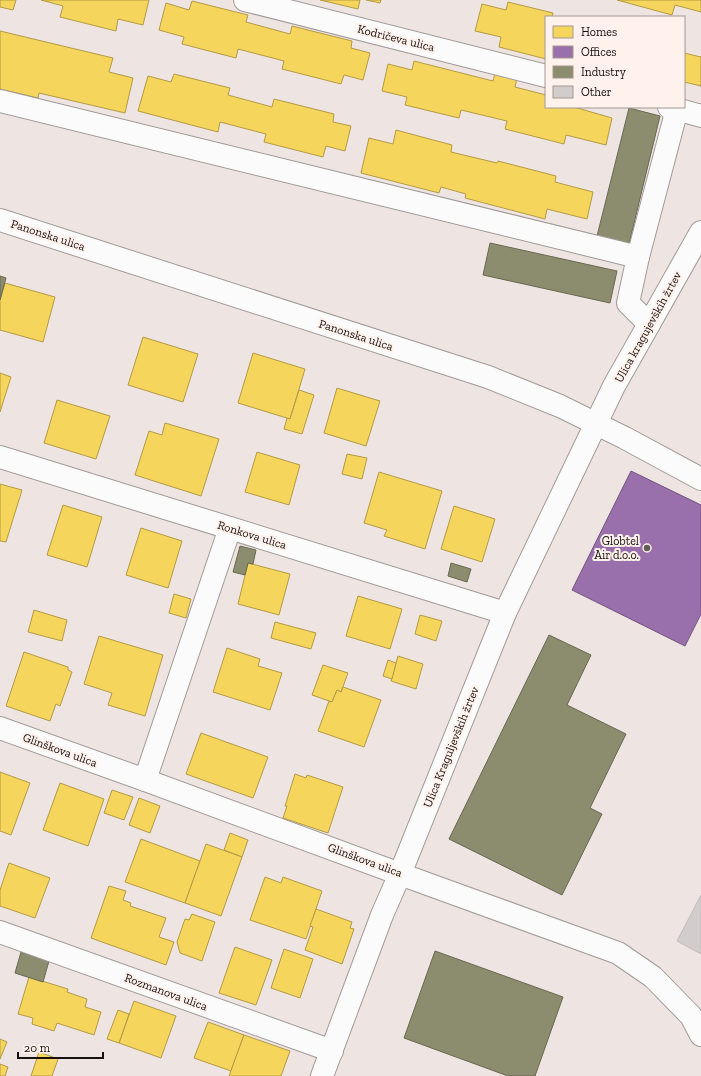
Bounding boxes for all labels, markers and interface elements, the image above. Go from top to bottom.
legend [545,16,685,108]
street label: Kodričeva ulica [356,22,436,54]
text: Homes [581,25,617,39]
text: Offices [581,45,617,59]
text: Industry [581,65,627,79]
text: Other [581,85,612,99]
street label: Panonska ulica [9,216,87,254]
street label: Ulica kragujevških žrtev [612,269,685,385]
street label: Panonska ulica [317,316,395,354]
street label: Ronkova ulica [216,518,288,552]
place label: Globtel Air d.o.o. [594,534,639,562]
marker: Globtel Air d.o.o. [642,543,652,553]
street label: Ulica Kraguljevških žrtev [420,684,483,810]
street label: Glinškova ulica [21,730,99,770]
street label: Glinškova ulica [326,840,404,880]
street label: Rozmanova ulica [123,971,210,1014]
scale bar [18,1034,103,1060]
text: 20 m [24,1041,51,1055]

